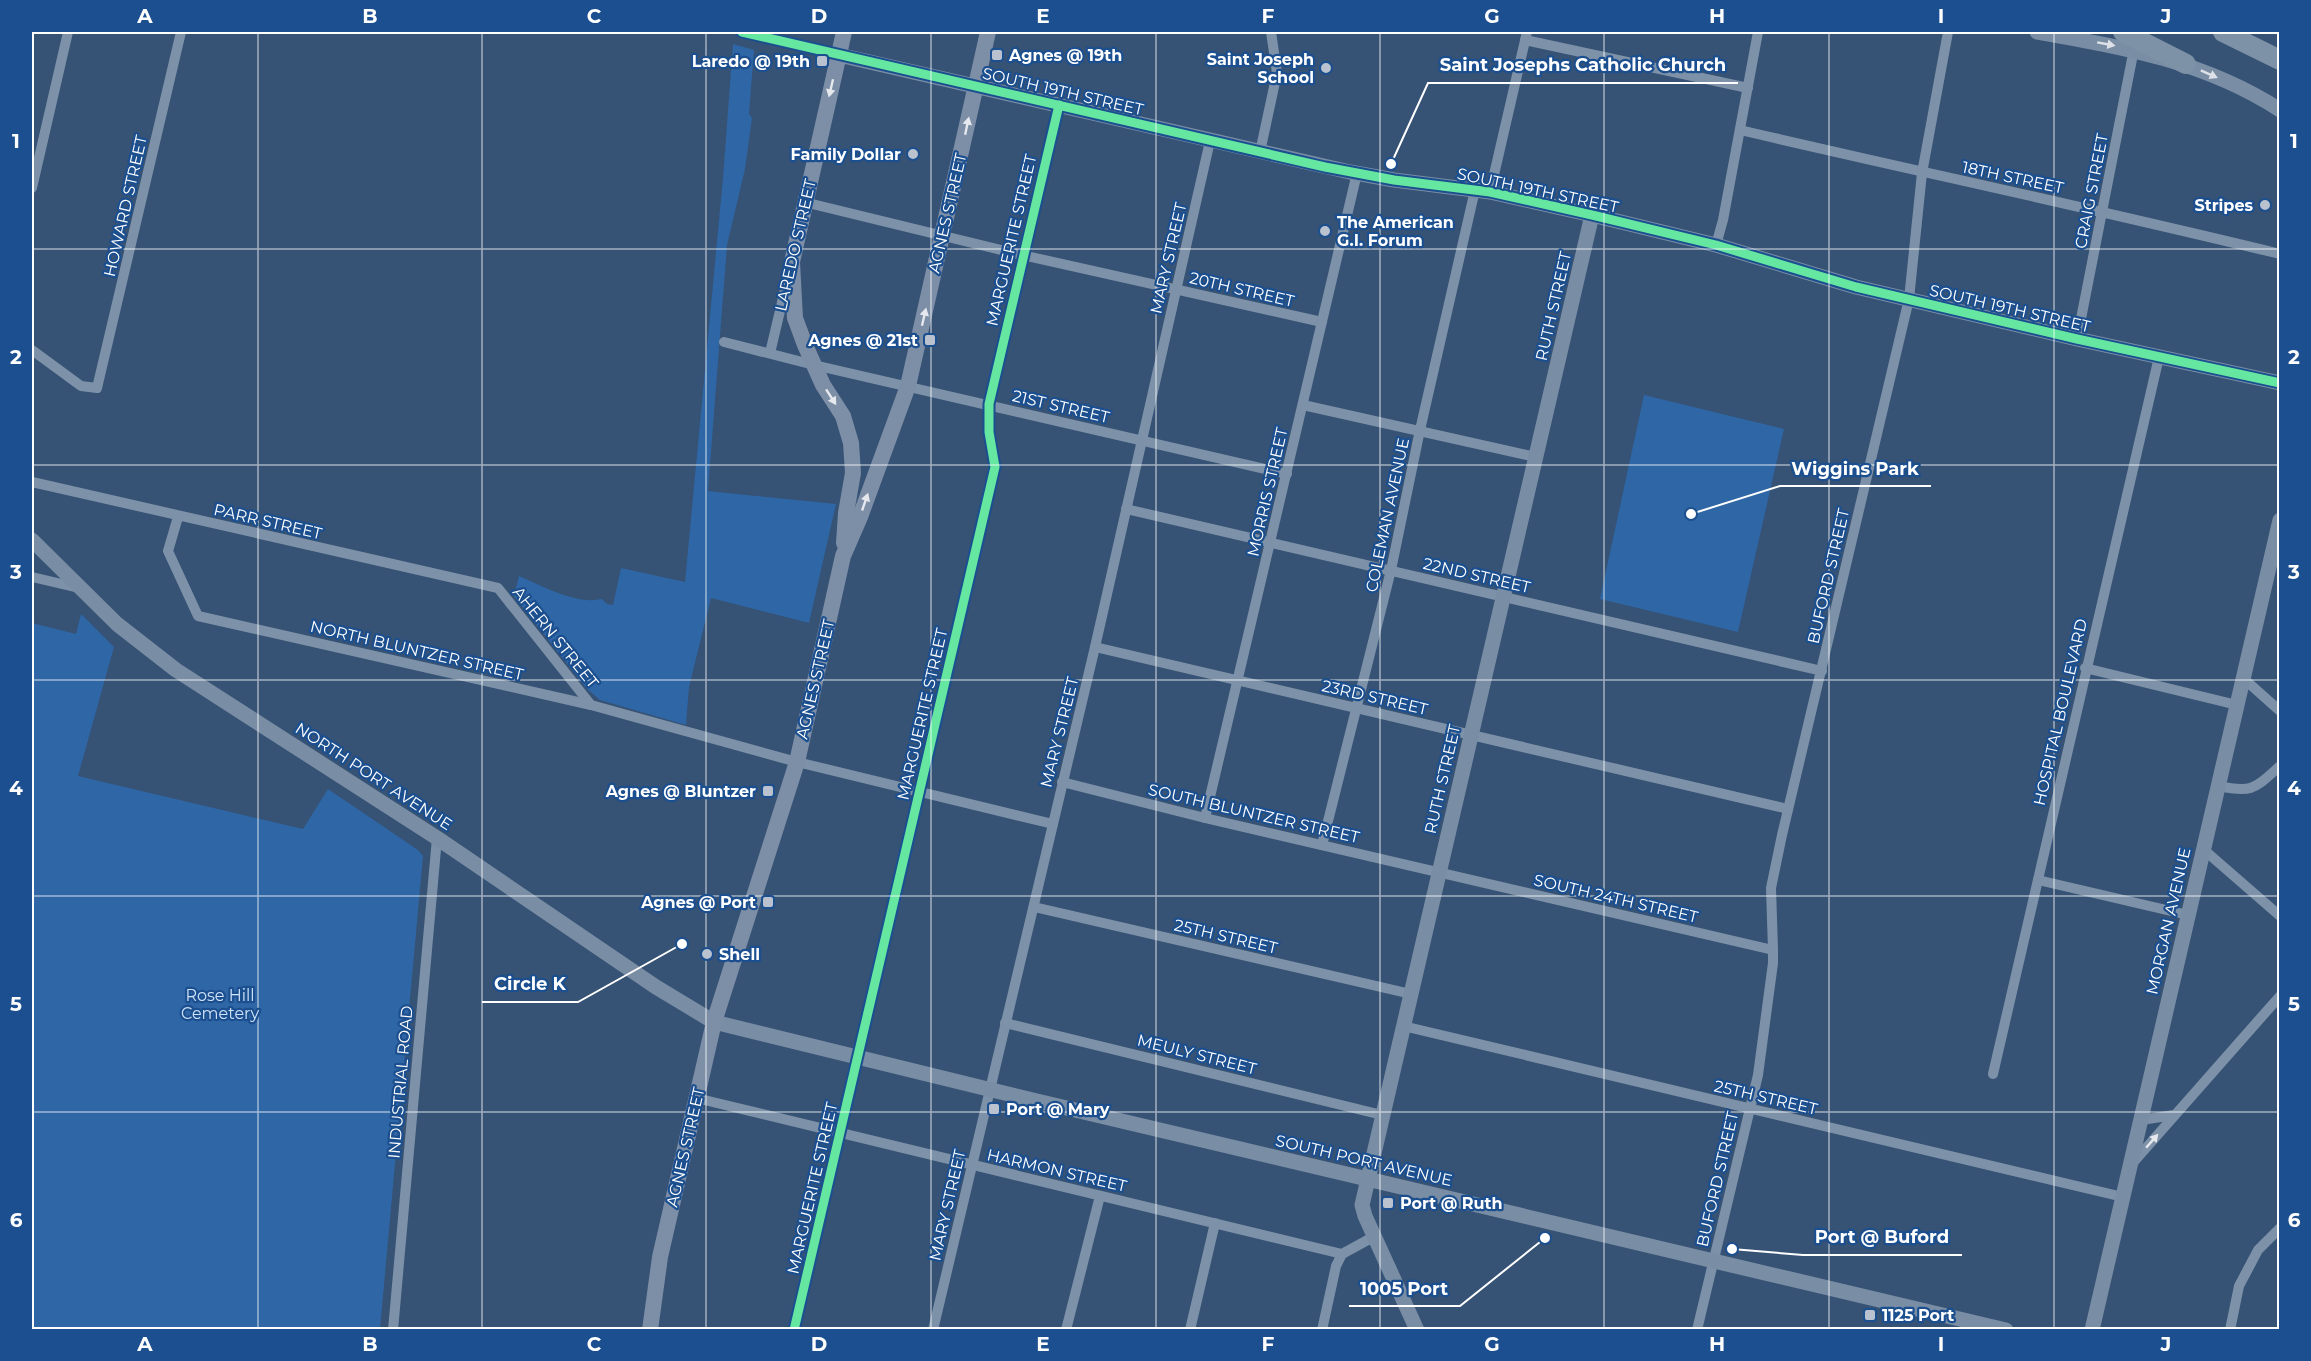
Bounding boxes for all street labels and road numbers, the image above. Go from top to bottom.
street label: SOUTH 19TH STREET [981,64,1146,119]
street label: CRAIG STREET [2071,131,2112,250]
street label: HOWARD STREET [100,133,151,279]
street label: AGNES STREET [924,151,971,275]
street label: MARGUERITE STREET [982,152,1041,328]
street label: 18TH STREET [1960,157,2066,198]
street label: SOUTH 19TH STREET [1455,164,1621,217]
street label: LAREDO STREET [771,176,820,313]
street label: MARY STREET [1146,200,1191,316]
street label: RUTH STREET [1532,249,1575,363]
street label: 20TH STREET [1188,268,1297,311]
street label: SOUTH 19TH STREET [1928,281,2093,336]
street label: 21ST STREET [1011,386,1112,427]
street label: MORRIS STREET [1243,425,1292,558]
street label: COLEMAN AVENUE [1362,436,1413,594]
street label: PARR STREET [212,500,325,543]
street label: BUFORD STREET [1804,506,1853,646]
street label: 22ND STREET [1421,554,1533,597]
street label: AHERN STREET [509,583,603,692]
street label: NORTH BLUNTZER STREET [308,617,526,684]
street label: AGNES STREET [792,617,839,741]
street label: HOSPITAL BOULEVARD [2030,617,2091,807]
street label: MARGUERITE STREET [893,626,952,802]
street label: MARY STREET [1037,674,1083,790]
street label: 23RD STREET [1320,676,1430,719]
street label: NORTH PORT AVENUE [292,719,456,834]
street label: RUTH STREET [1421,722,1464,836]
street label: SOUTH BLUNTZER STREET [1146,780,1362,847]
street label: MORGAN AVENUE [2142,846,2195,996]
street label: SOUTH 24TH STREET [1532,870,1701,927]
street label: 25TH STREET [1172,915,1280,958]
street label: INDUSTRIAL ROAD [384,1005,417,1159]
street label: MEULY STREET [1135,1030,1259,1079]
street label: 25TH STREET [1712,1076,1820,1119]
street label: AGNES STREET [662,1085,709,1209]
street label: MARGUERITE STREET [783,1100,842,1276]
street label: BUFORD STREET [1693,1109,1742,1249]
street label: SOUTH PORT AVENUE [1274,1131,1454,1190]
street label: HARMON STREET [985,1145,1129,1196]
street label: MARY STREET [925,1147,970,1263]

